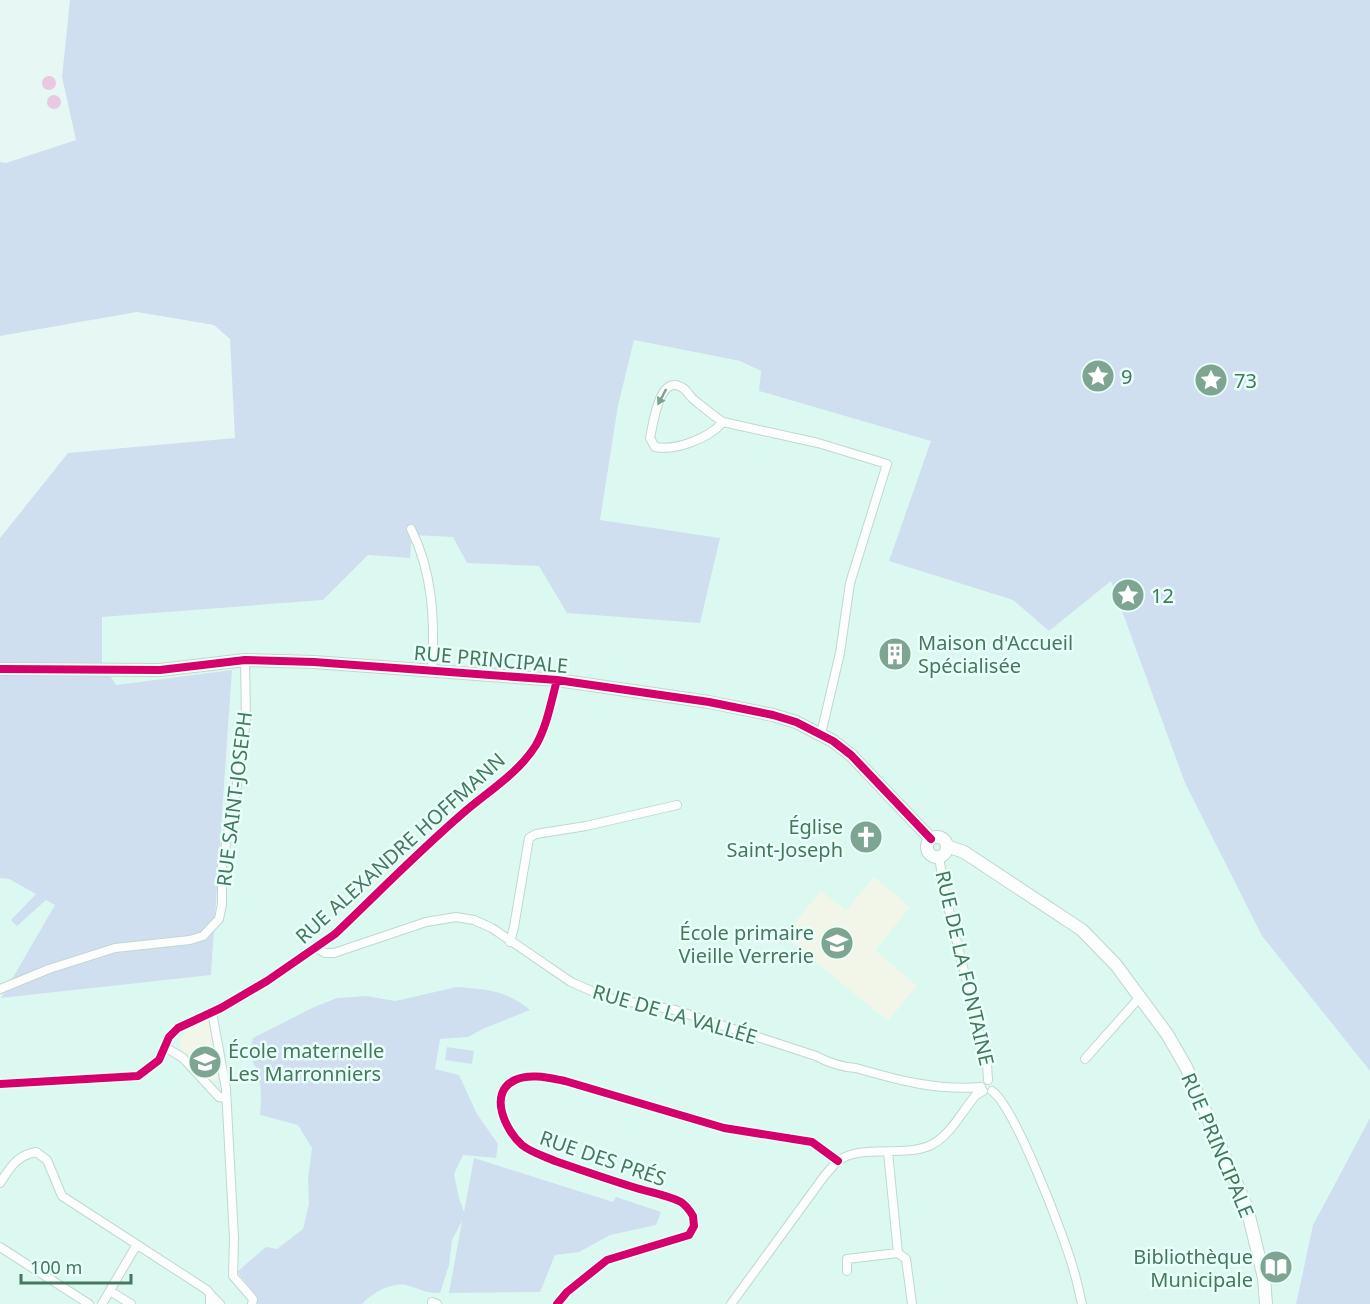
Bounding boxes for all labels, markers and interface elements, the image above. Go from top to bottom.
place icon: 9 [1080,358,1116,394]
place icon: 73 [1193,362,1229,398]
place label: 9 [1121,363,1132,390]
place label: 73 [1234,367,1257,394]
one-way arrow [658,388,668,406]
place icon: 12 [1110,577,1146,613]
place label: 12 [1151,582,1174,609]
place label: Maison d'Accueil Spécialisée [918,629,1073,679]
building icon: Maison d'Accueil Spécialisée [877,636,913,672]
street label: RUE PRINCIPALE [413,639,569,679]
street label: RUE SAINT-JOSEPH [210,710,258,888]
street label: RUE ALEXANDRE HOFFMANN [289,747,511,949]
place label: Église Saint-Joseph [727,813,843,863]
church icon: Église Saint-Joseph [848,819,884,855]
street label: RUE DE LA FONTAINE [929,868,1001,1068]
place label: École primaire Vieille Verrerie [679,919,814,969]
school or university icon: École primaire Vieille Verrerie [819,925,855,961]
street label: RUE DE LA VALLÉE [590,978,760,1050]
place label: École maternelle Les Marronniers [228,1037,384,1087]
school or university icon: École maternelle Les Marronniers [187,1044,223,1080]
street label: RUE PRINCIPALE [1175,1068,1261,1222]
street label: RUE DES PRÉS [536,1124,670,1192]
place label: Bibliothèque Municipale [1133,1243,1253,1293]
scale bar [21,1247,130,1285]
library icon: Bibliothèque Municipale [1258,1249,1294,1285]
text: 100 m [30,1255,82,1279]

